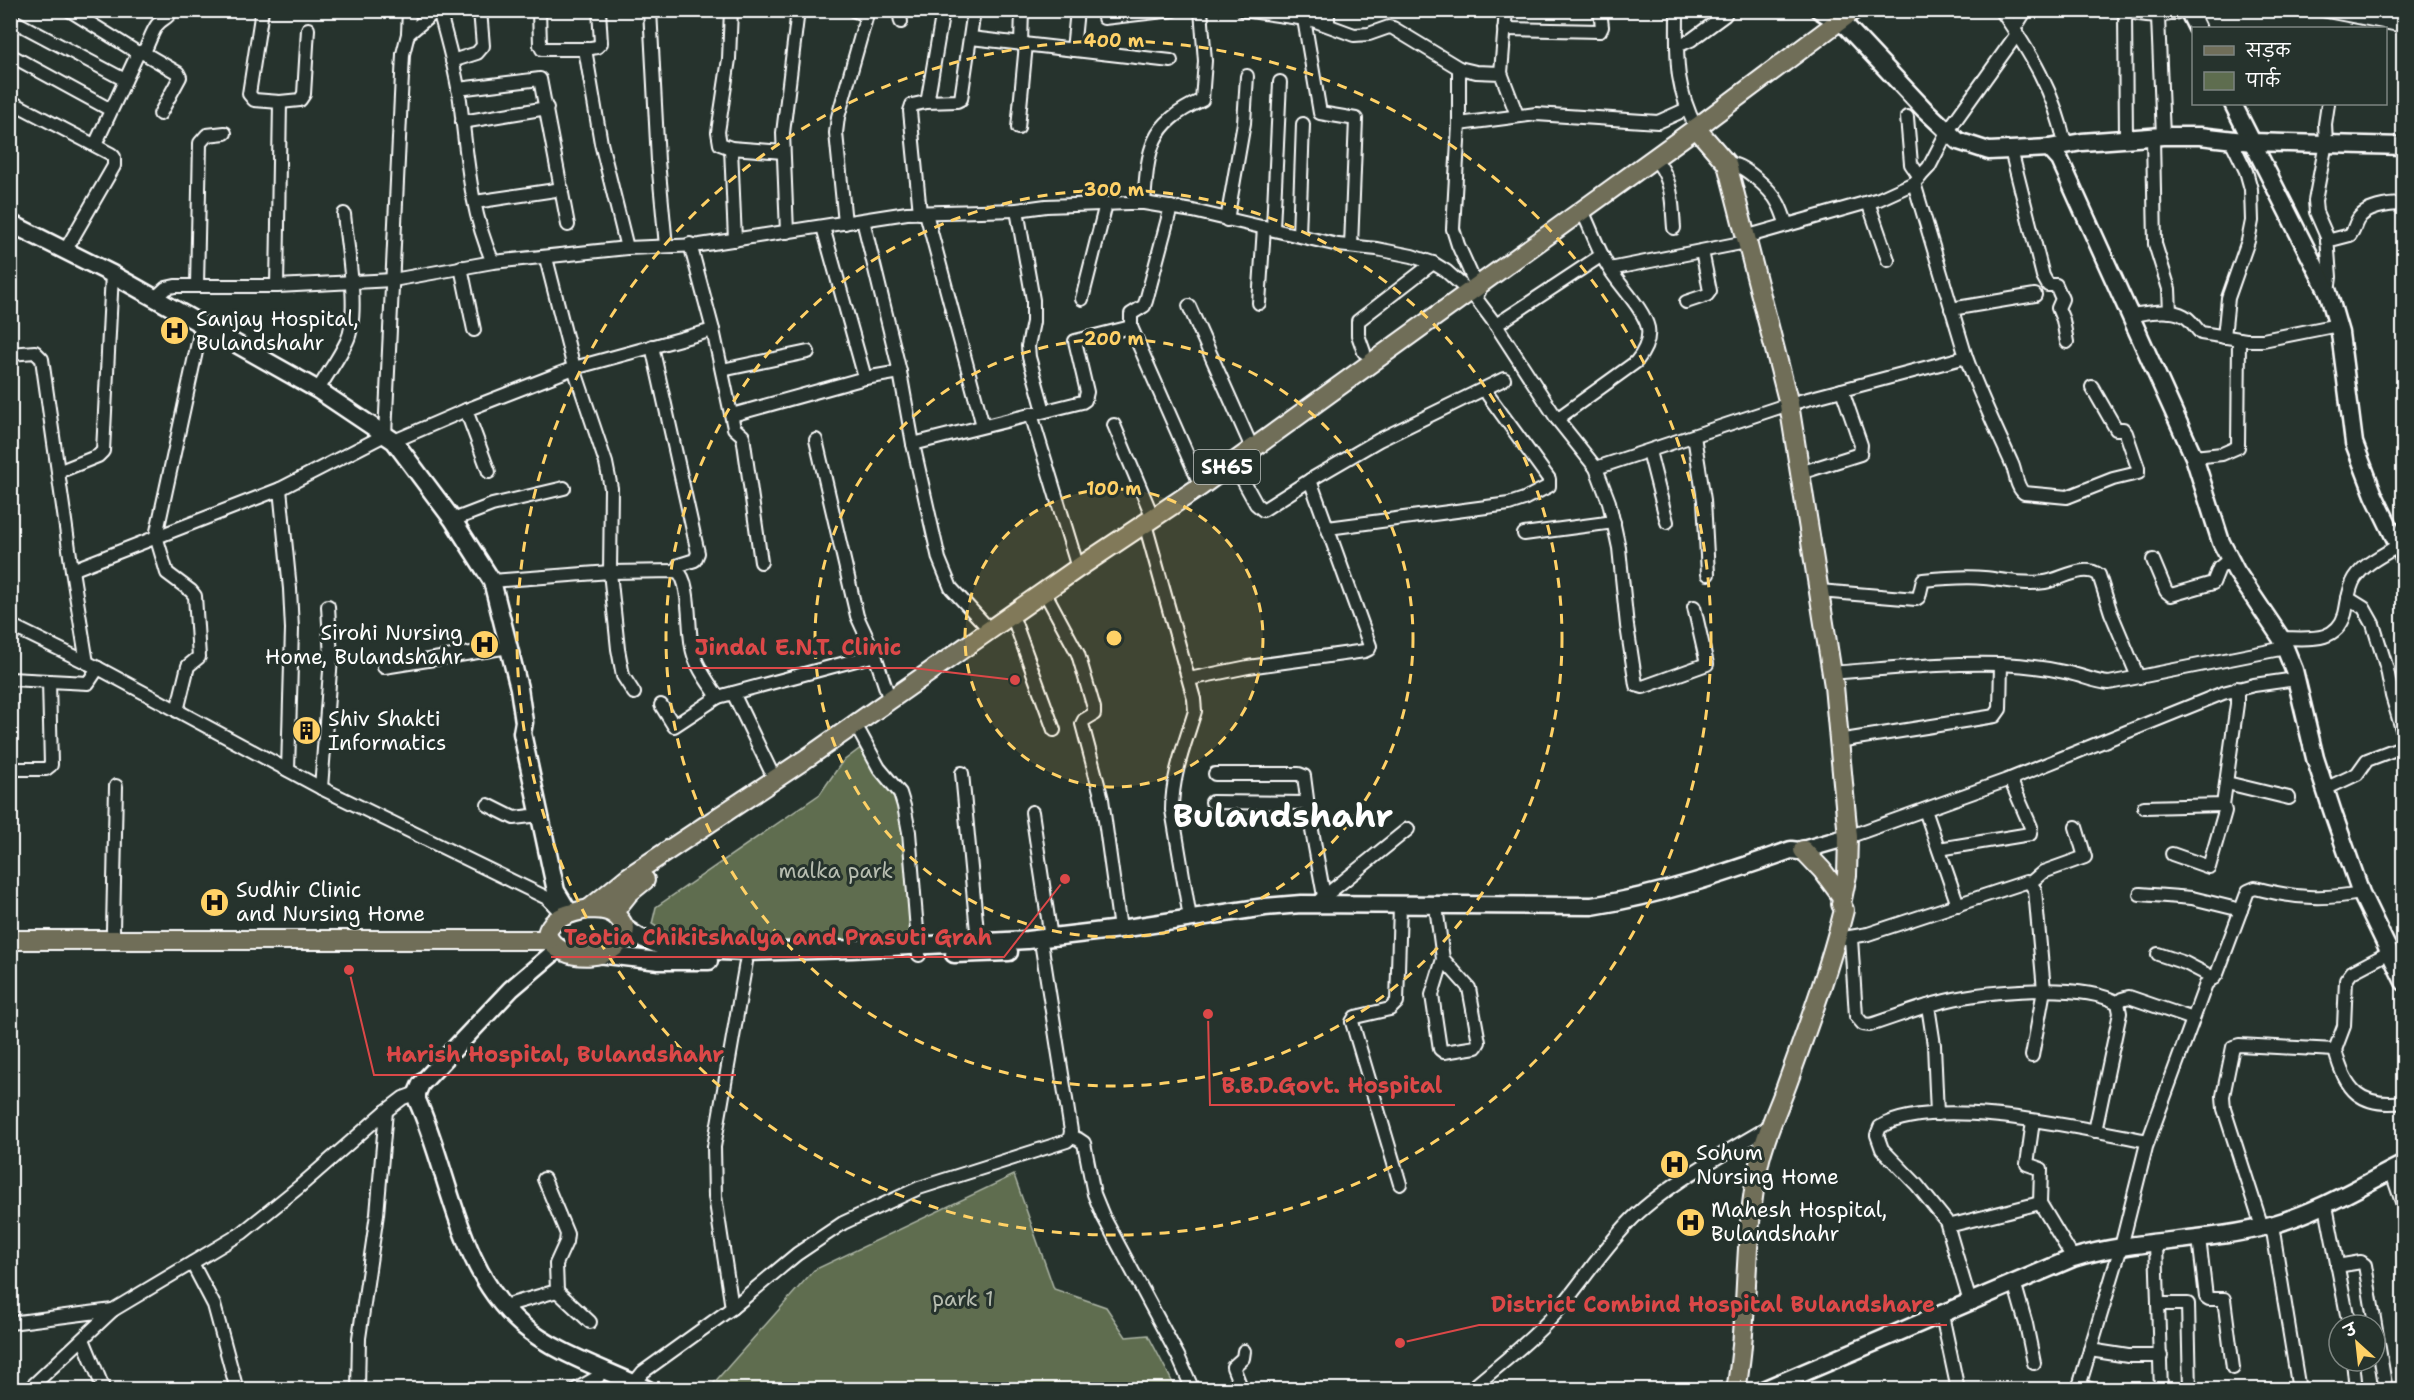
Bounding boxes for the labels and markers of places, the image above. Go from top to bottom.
place label: Sanjay Hospital, Bulandshahr [196,305,359,357]
hospital icon: Sanjay Hospital, Bulandshahr [159,315,191,347]
place label: Sirohi Nursing Home, Bulandshahr [265,619,463,671]
callout: Jindal E.N.T. Clinic [682,628,913,668]
centre of rings [1104,628,1124,648]
hospital icon: Sirohi Nursing Home, Bulandshahr [468,629,500,661]
place label: Shiv Shakti Informatics [328,705,446,757]
building icon: Shiv Shakti Informatics [291,715,323,747]
place label: Sudhir Clinic and Nursing Home [236,876,425,928]
hospital icon: Sudhir Clinic and Nursing Home [199,886,231,918]
callout: Teotia Chikitshalya and Prasuti Grah [551,917,1004,957]
callout: Harish Hospital, Bulandshahr [374,1035,736,1075]
callout: B.B.D.Govt. Hospital [1210,1065,1455,1105]
place label: Sohum Nursing Home [1696,1139,1839,1191]
hospital icon: Sohum Nursing Home [1659,1149,1691,1181]
place label: Mahesh Hospital, Bulandshahr [1711,1196,1887,1248]
hospital icon: Mahesh Hospital, Bulandshahr [1674,1206,1706,1238]
callout: District Combind Hospital Bulandshare [1479,1285,1947,1325]

